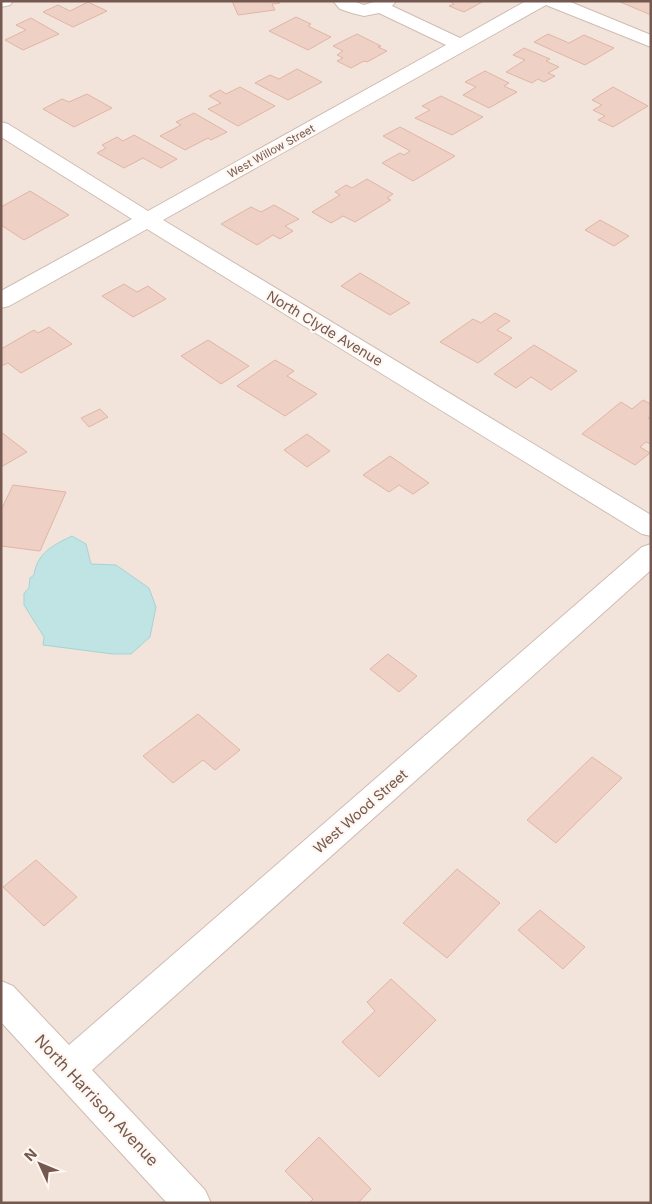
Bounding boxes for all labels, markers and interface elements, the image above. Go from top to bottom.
street label: West Willow Street [225,121,317,181]
street label: North Clyde Avenue [264,287,386,369]
street label: West Wood Street [310,765,411,856]
street label: North Harrison Avenue [31,1030,163,1170]
north arrow [15,1139,65,1189]

